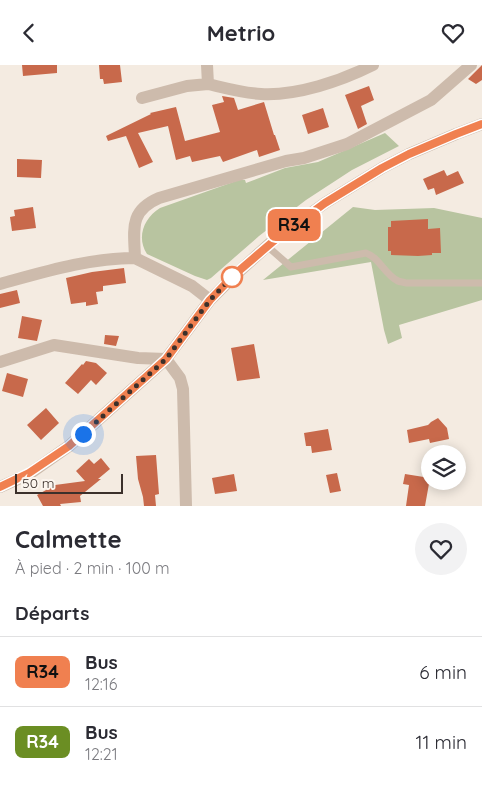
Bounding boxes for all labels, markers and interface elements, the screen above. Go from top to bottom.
icon: back [15,19,43,47]
text: Metrio [207,19,275,47]
icon: heart [439,19,467,47]
line badge: R34 [265,209,323,241]
text: R34 [278,213,310,236]
unlabelled marker [221,266,243,288]
your location [71,422,96,447]
map controls [421,445,466,490]
button: layers [421,445,466,490]
scale bar [15,471,122,494]
text: 50 m [22,474,55,492]
button: heart [415,523,467,575]
text: Calmette [15,524,122,554]
text: À pied · 2 min · 100 m [15,558,170,578]
text: Départs [15,601,89,625]
text: Bus [85,650,118,674]
text: R34 [26,660,59,683]
text: 6 min [419,660,467,684]
text: 12:16 [85,674,117,694]
text: Bus [85,720,118,744]
text: R34 [26,730,59,753]
text: 11 min [415,730,467,754]
text: 12:21 [85,744,118,764]

